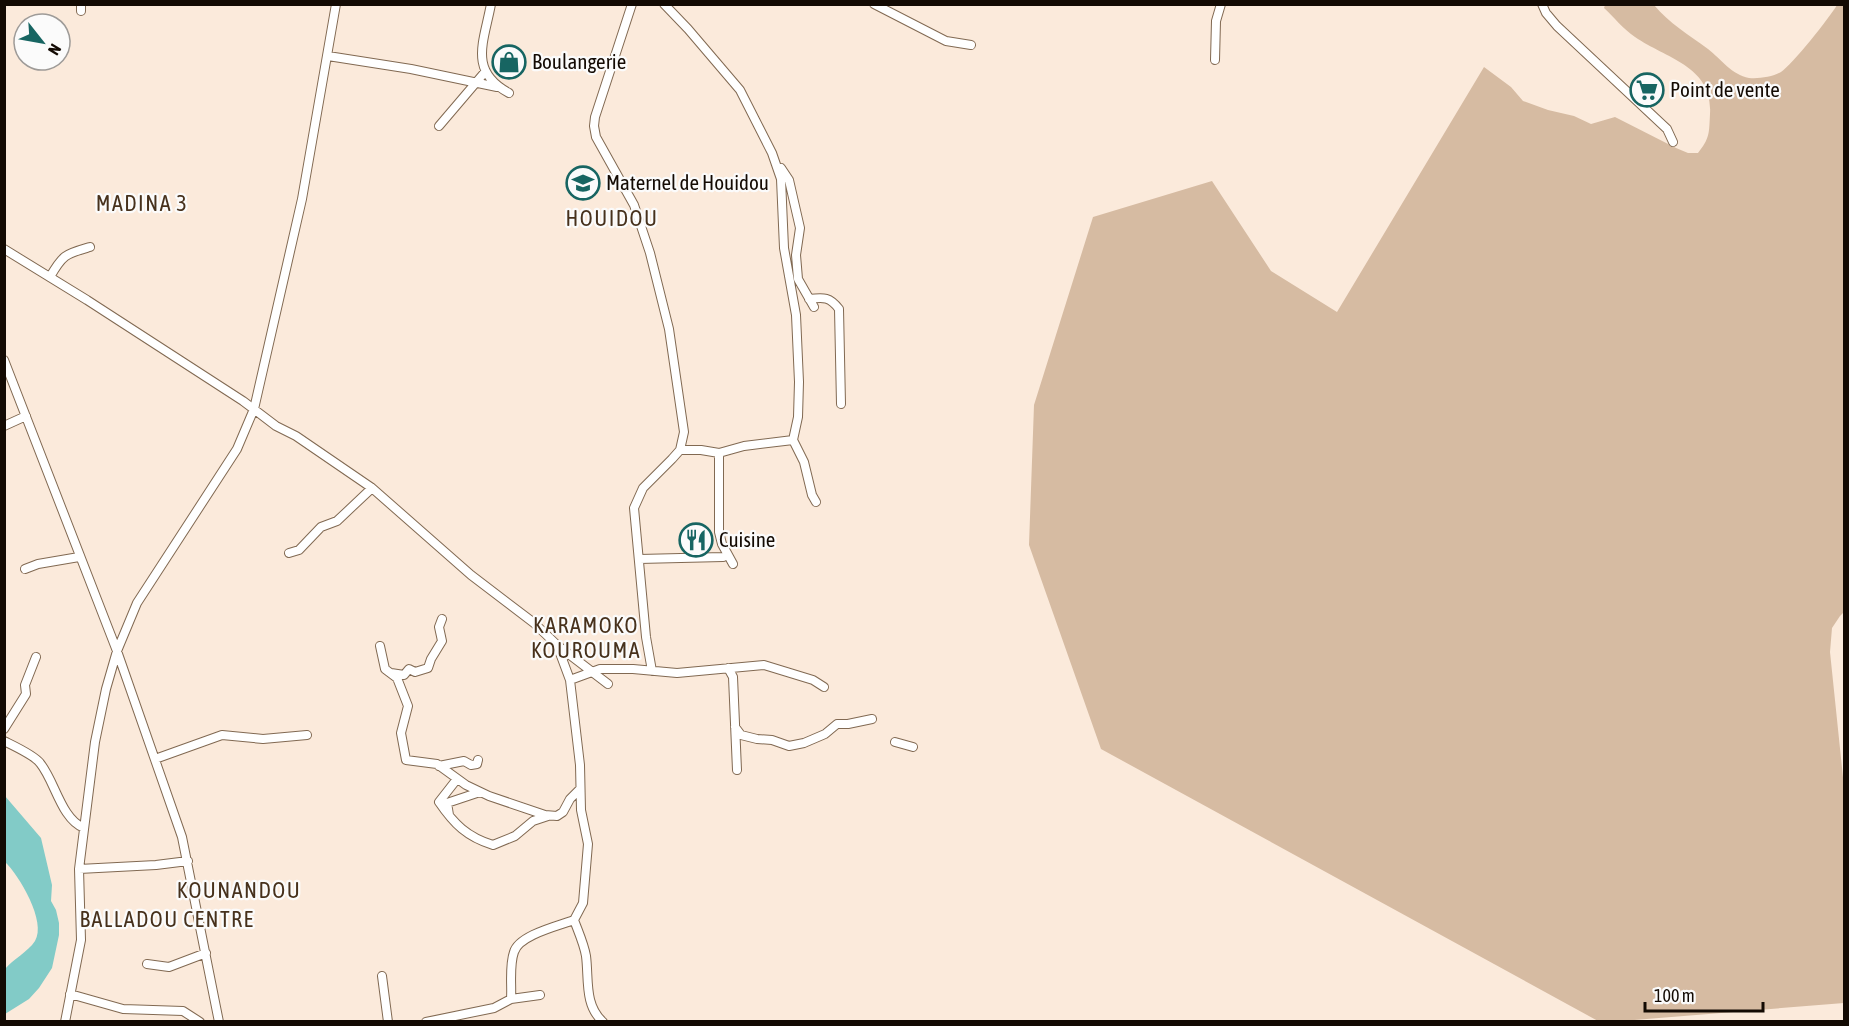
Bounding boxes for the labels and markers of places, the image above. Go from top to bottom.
shop icon: Boulangerie [491,44,527,80]
place label: Boulangerie [532,49,626,73]
supermarket icon: Point de vente [1629,72,1665,108]
place label: Point de vente [1670,77,1780,101]
school or university icon: Maternel de Houidou [565,165,601,201]
place label: Maternel de Houidou [606,170,769,194]
restaurant icon: Cuisine [678,522,714,558]
place label: Cuisine [719,527,775,551]

